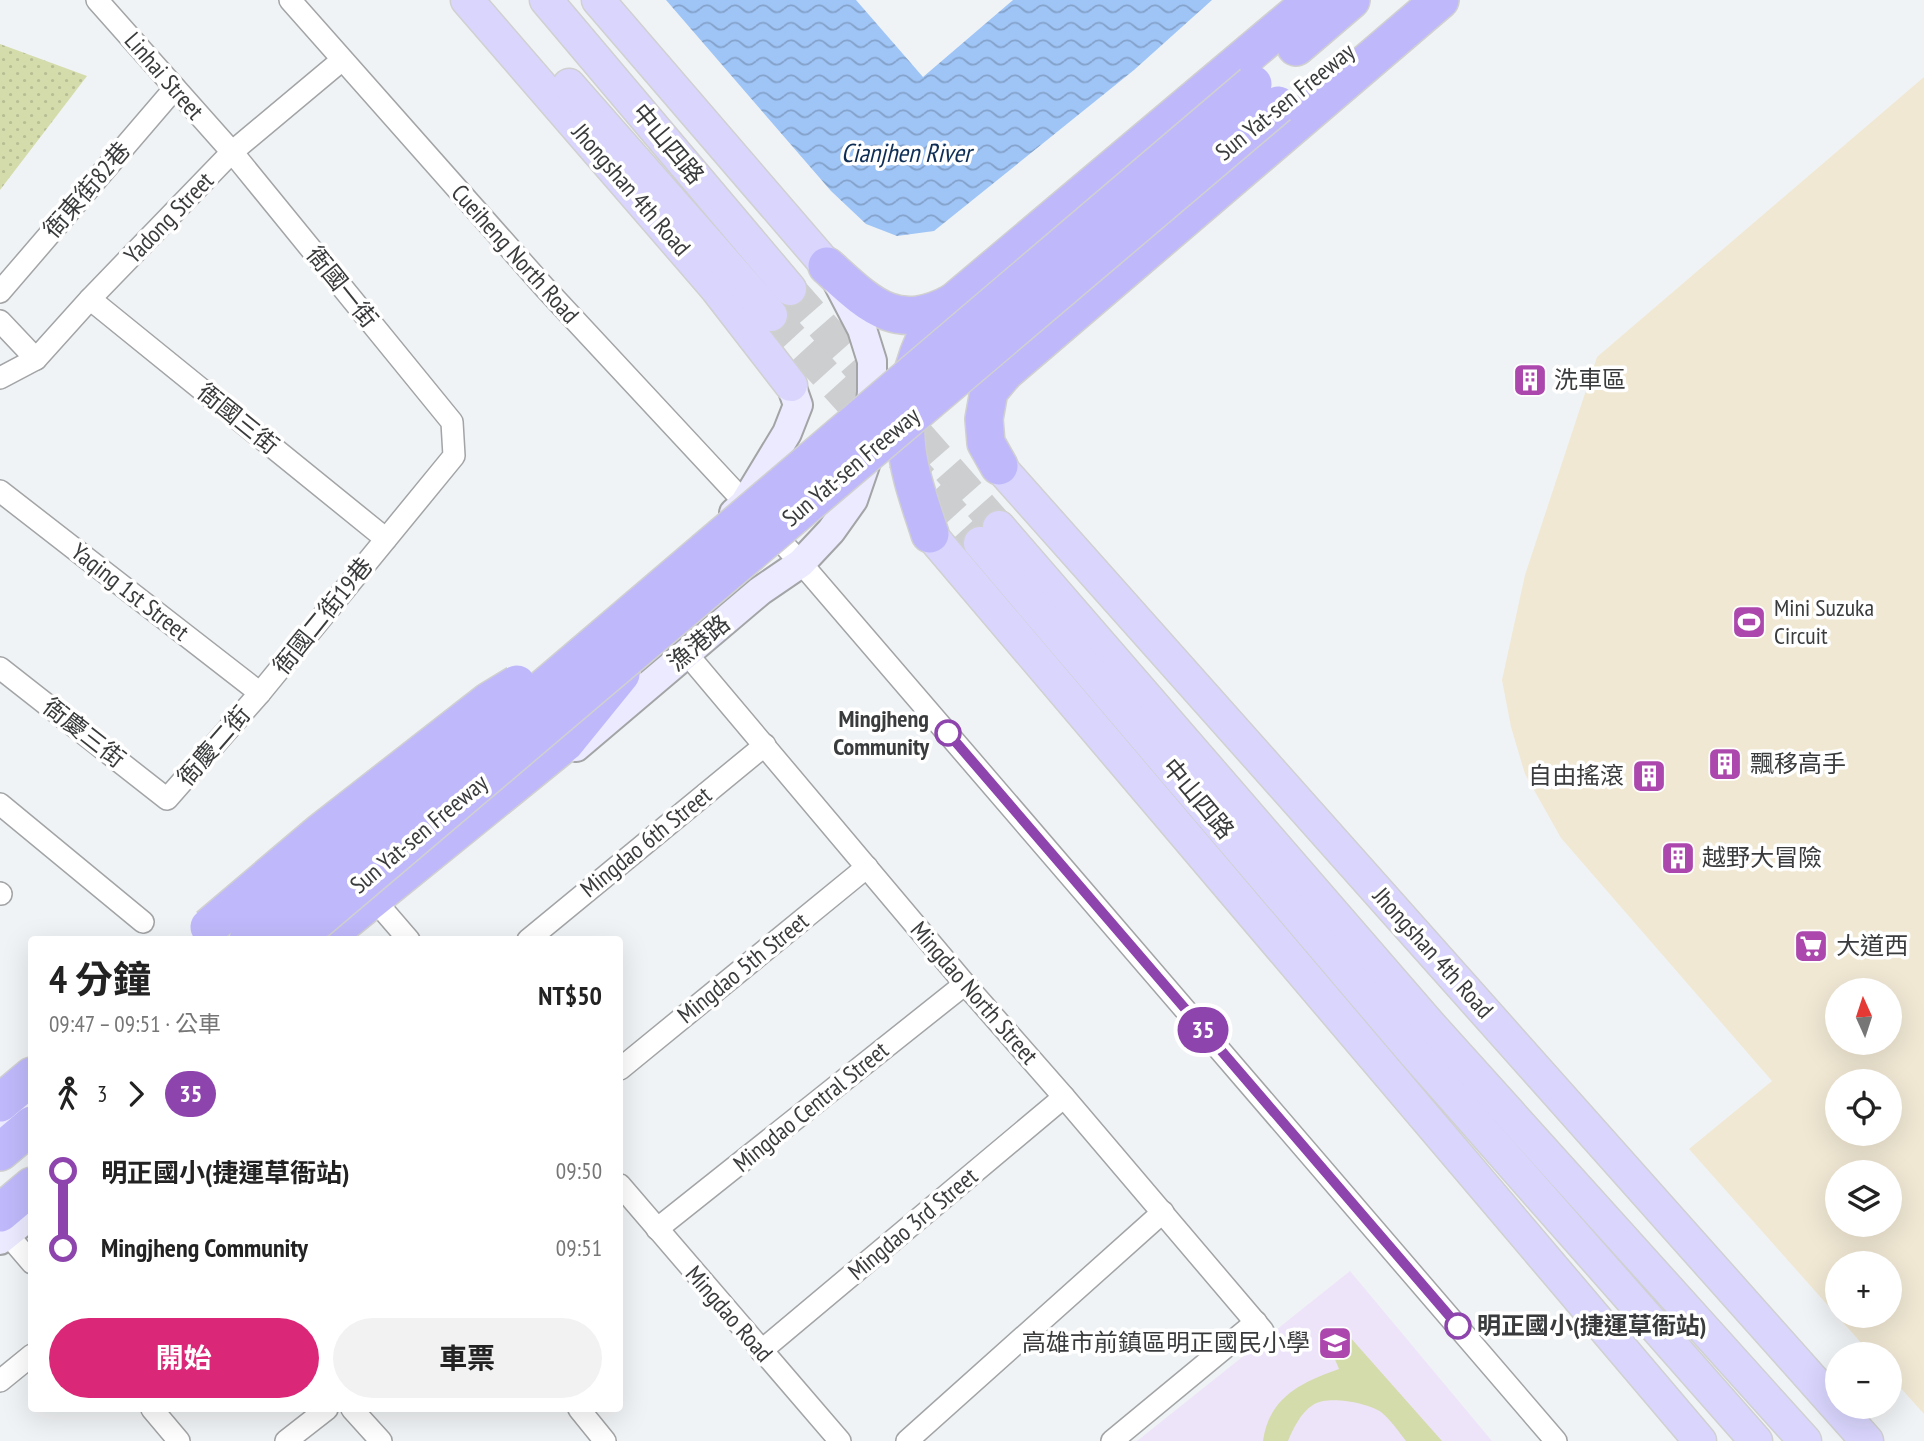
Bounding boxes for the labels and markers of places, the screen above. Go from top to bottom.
building icon: 洗車區 [1511,361,1549,399]
place label: 洗車區 [1554,364,1626,395]
place label: Mini Suzuka Circuit [1774,592,1874,651]
sports icon: Mini Suzuka Circuit [1730,603,1768,641]
place label: Mingjheng Community [833,703,929,762]
marker: Mingjheng Community [935,720,961,746]
building icon: 飄移高手 [1706,745,1744,783]
place label: 飄移高手 [1750,748,1846,779]
building icon: 自由搖滾 [1630,757,1668,795]
place label: 自由搖滾 [1528,760,1624,791]
building icon: 越野大冒險 [1659,839,1697,877]
place label: 越野大冒險 [1702,842,1822,873]
supermarket icon: 大道西 [1792,927,1830,965]
place label: 大道西 [1836,930,1908,961]
place label: 明正國小(捷運草衙站) [1477,1310,1706,1341]
marker: 明正國小(捷運草衙站) [1445,1313,1471,1339]
school or university icon: 高雄市前鎮區明正國民小學 [1316,1324,1354,1362]
place label: 高雄市前鎮區明正國民小學 [1022,1327,1310,1358]

